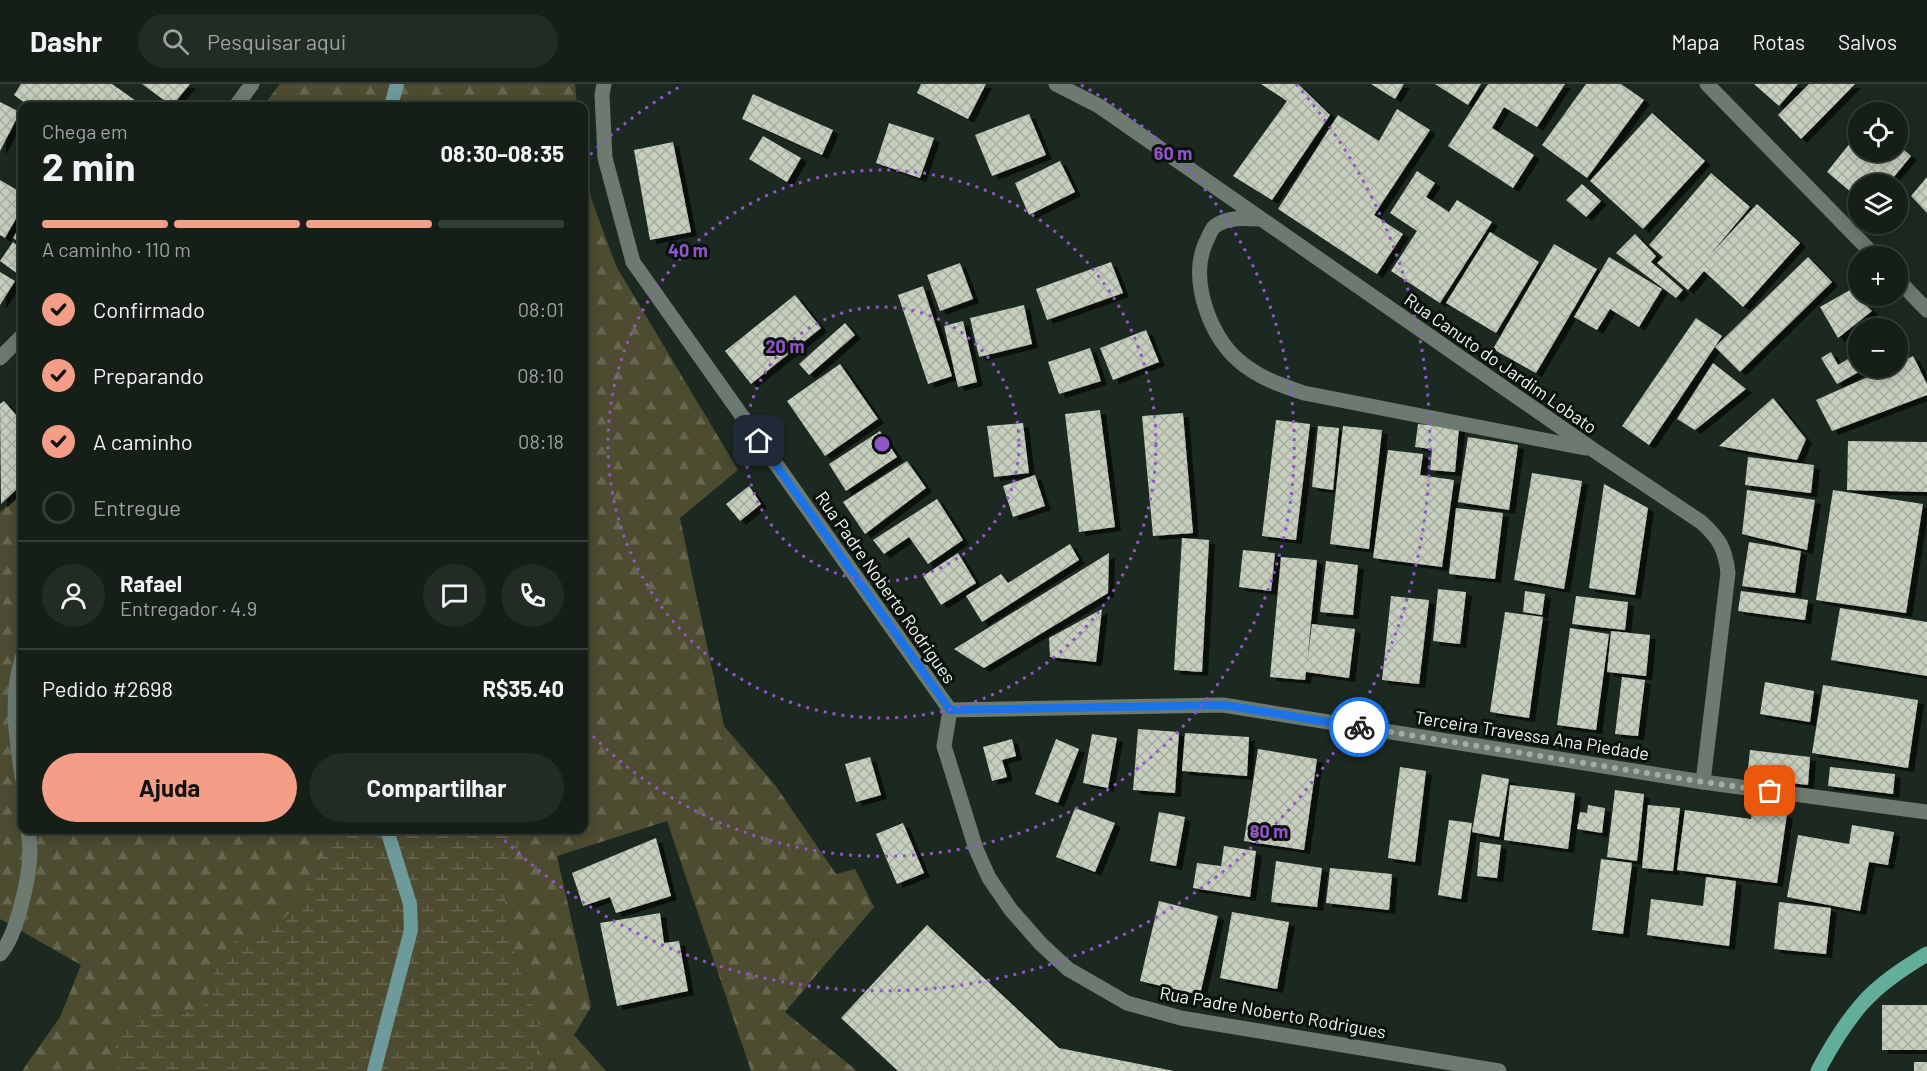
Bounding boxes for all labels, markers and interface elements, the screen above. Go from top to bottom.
search box [138,14,558,68]
text: Dashr [30,24,102,58]
icon: search [159,25,192,58]
text: Pesquisar aqui [207,28,346,54]
text: Mapa [1671,29,1719,54]
text: Rotas [1752,29,1805,54]
text: Salvos [1838,29,1897,54]
map controls [1848,102,1908,378]
button: locate [1848,102,1908,162]
text: Chega em [42,119,128,143]
text: 08:30–08:35 [440,140,564,166]
text: 2 min [42,142,135,189]
text: 60 m [1154,142,1192,164]
button: layers [1848,174,1908,234]
text: A caminho · 110 m [42,237,191,261]
text: 40 m [668,239,708,261]
button: + [1848,246,1908,306]
street label: Rua Canuto do Jardim Lobato [1401,288,1601,438]
icon: check [42,293,75,326]
text: Confirmado [93,296,205,322]
text: 08:01 [518,297,564,321]
button: − [1848,318,1908,378]
text: 20 m [766,335,804,357]
icon: check [42,359,75,392]
text: Preparando [93,362,204,388]
text: 08:10 [517,363,564,387]
pin [733,415,784,466]
icon: home [742,424,775,457]
icon: check [42,425,75,458]
text: A caminho [93,428,193,454]
text: 08:18 [518,429,564,453]
centre of rings [872,434,892,454]
street label: Rua Padre Noberto Rodrigues [811,487,961,687]
text: Entregue [93,494,181,520]
button: person [42,564,105,627]
button: chat [423,564,486,627]
button: phone [501,564,564,627]
text: Rafael [120,570,182,596]
text: Entregador · 4.9 [120,596,257,620]
text: Pedido #2698 [42,675,173,701]
text: R$35.40 [482,675,564,701]
courier [1329,697,1389,757]
street label: Terceira Travessa Ana Piedade [1413,706,1651,764]
icon: bike [1343,711,1376,744]
button: Ajuda [42,753,297,822]
button: Compartilhar [309,753,564,822]
pin [1744,765,1795,816]
icon: bag [1753,774,1786,807]
text: 80 m [1250,820,1288,842]
street label: Rua Padre Noberto Rodrigues [1158,981,1388,1043]

